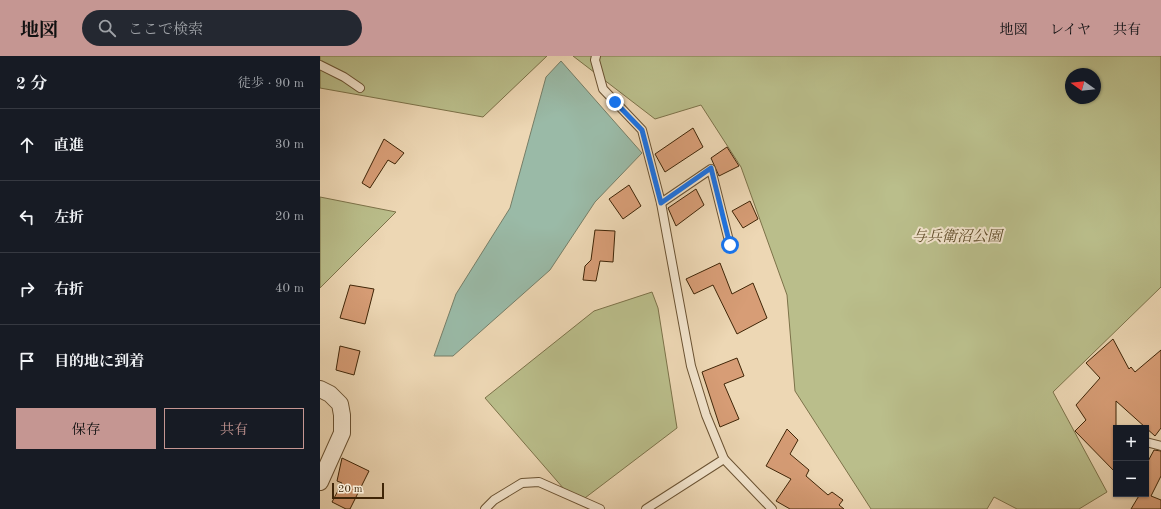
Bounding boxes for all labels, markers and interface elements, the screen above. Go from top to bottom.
search box [82,10,362,46]
icon: search [96,17,118,39]
text: 地図 [20,22,58,41]
text: ここで検索 [128,23,203,38]
text: 地図 [1000,23,1028,37]
text: レイヤ [1050,23,1091,37]
text: 共有 [1113,23,1141,37]
north arrow [1065,68,1101,104]
text: 2 分 [16,76,48,93]
text: 徒歩 · 90 m [238,77,304,90]
route end [606,93,624,111]
icon: ahead [16,134,38,156]
text: 30 m [275,138,304,151]
text: 直進 [54,139,84,154]
icon: left [16,206,38,228]
text: 20 m [275,210,304,223]
text: 左折 [54,211,84,226]
park label: 与兵衛沼公園 [912,228,1005,245]
route start [721,236,739,254]
icon: right [16,278,38,300]
text: 40 m [275,282,304,295]
text: 右折 [54,283,84,298]
icon: arrive [16,350,38,372]
text: 目的地に到着 [54,355,144,370]
button: 保存 [16,408,156,449]
button: 共有 [164,408,304,449]
map controls [1113,425,1149,497]
button: + [1113,425,1149,461]
button: − [1113,461,1149,497]
scale bar [332,481,384,500]
text: 20 m [338,484,363,495]

